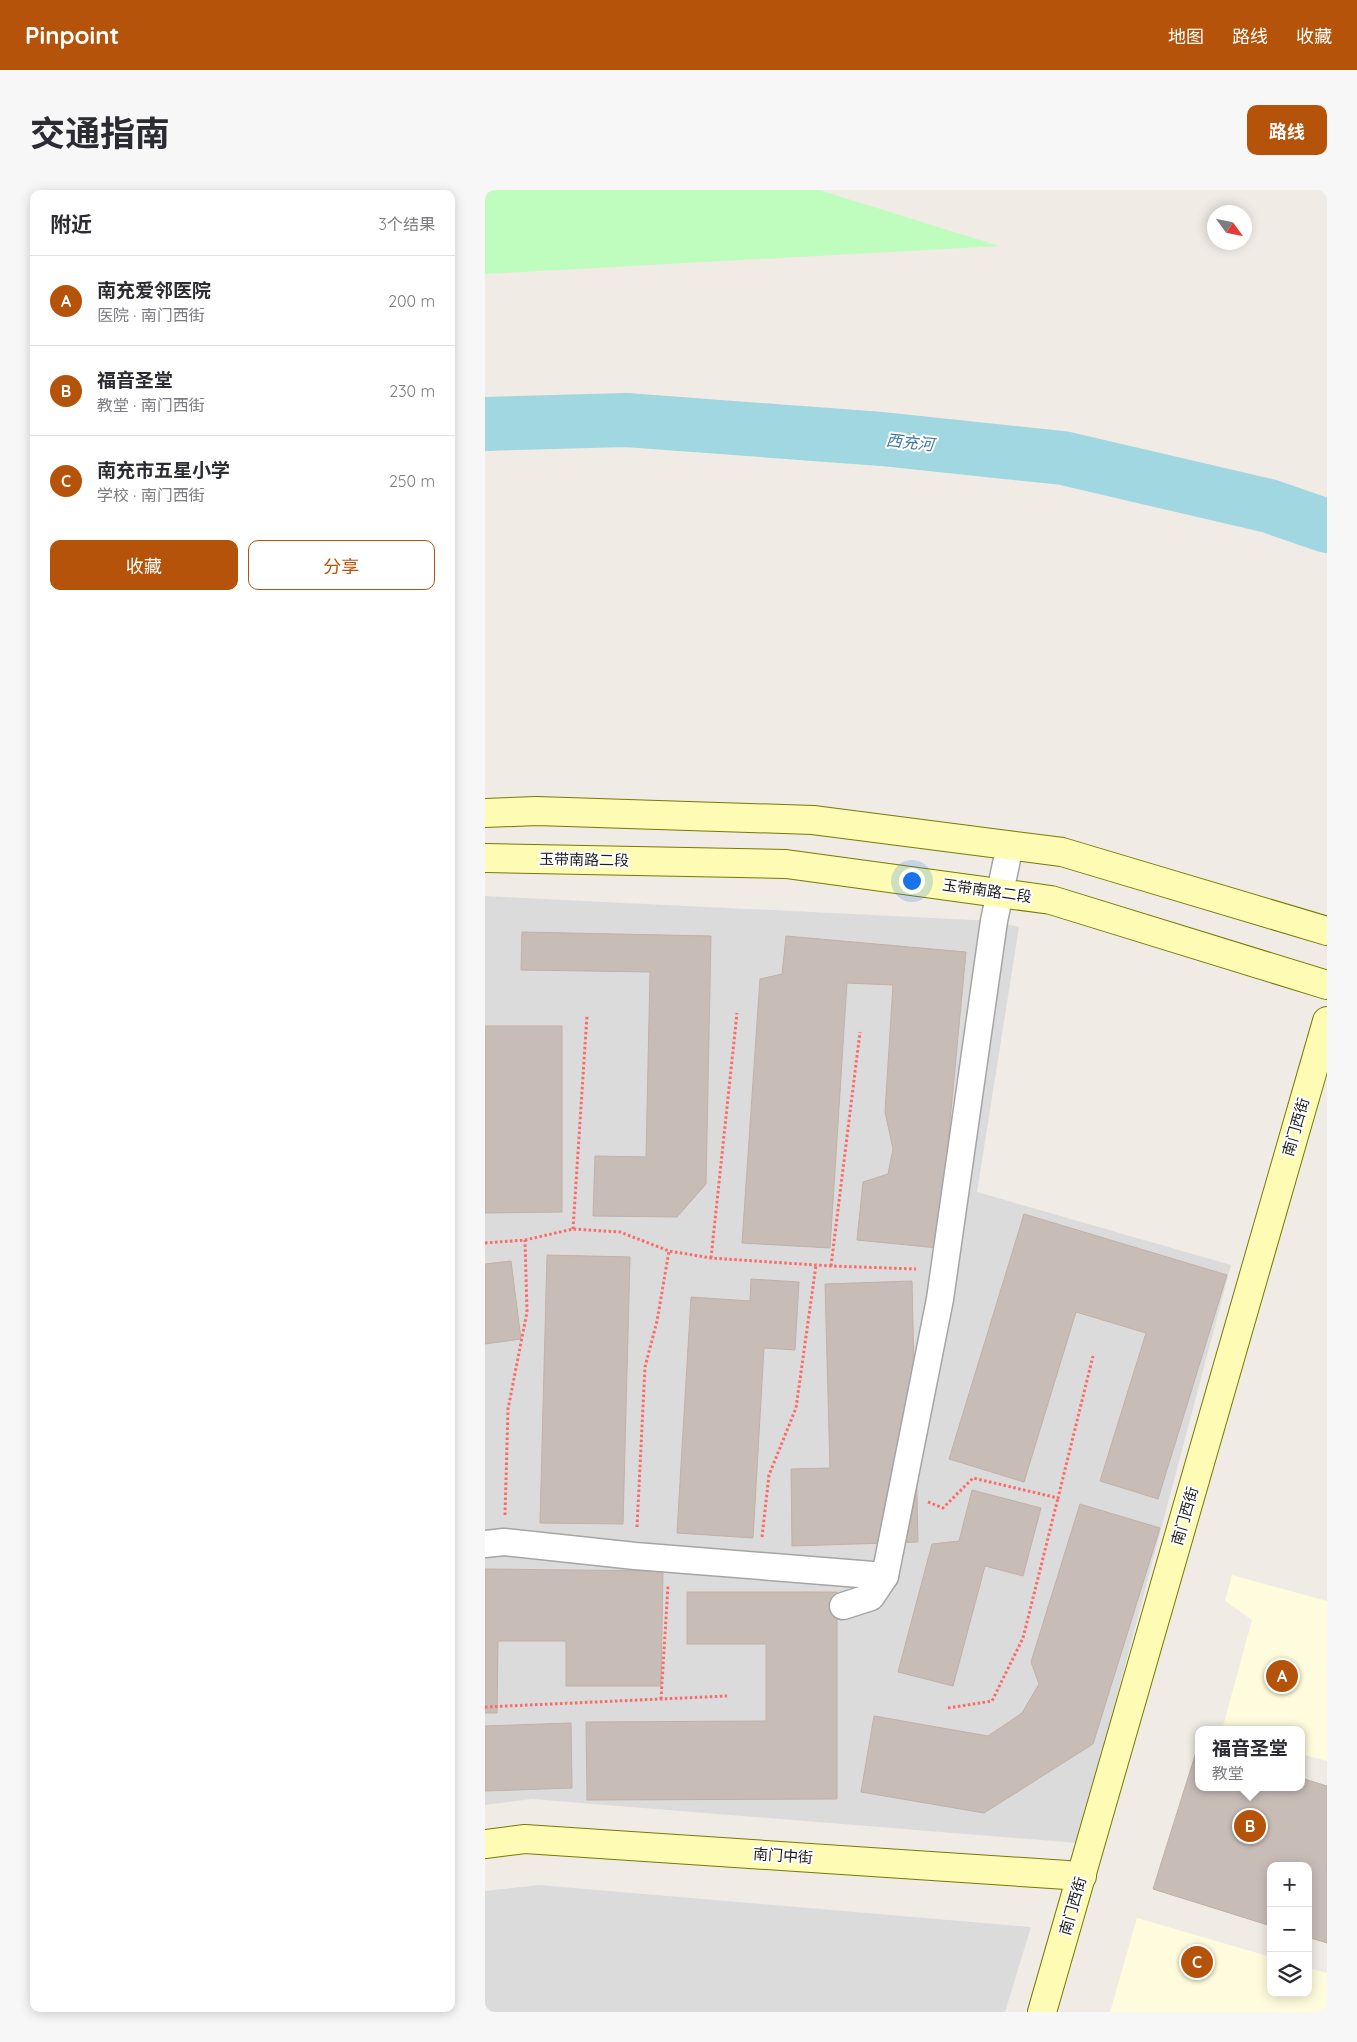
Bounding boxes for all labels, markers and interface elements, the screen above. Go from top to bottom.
text: Pinpoint [25,20,119,50]
text: 地图 [1168,25,1204,48]
text: 路线 [1232,25,1268,48]
text: 收藏 [1296,25,1332,48]
button: 路线 [1247,105,1327,155]
text: 交通指南 [30,111,170,155]
north arrow [1207,205,1252,250]
text: 附近 [50,211,92,237]
text: 3个结果 [379,214,435,234]
text: 南充爱邻医院 [97,278,211,302]
text: A [61,291,71,311]
text: 200 m [388,291,435,311]
text: 医院 · 南门西街 [97,305,205,325]
text: 福音圣堂 [97,368,173,392]
text: B [61,381,71,401]
text: 230 m [389,381,435,401]
text: 教堂 · 南门西街 [97,395,205,415]
water label: 西充河 [885,430,938,455]
text: 南充市五星小学 [97,458,230,482]
text: C [61,471,71,491]
text: 250 m [389,471,435,491]
text: 学校 · 南门西街 [97,485,205,505]
button: 收藏 [50,540,238,590]
button: 分享 [248,540,435,590]
street label: 玉带南路二段 [539,849,629,870]
your location [899,868,925,894]
street label: 玉带南路二段 [941,875,1033,906]
street label: 南门西街 [1278,1095,1313,1158]
street label: 南门西街 [1167,1484,1202,1547]
pin: A [1266,1657,1298,1695]
popup [1195,1726,1305,1791]
text: 福音圣堂 [1212,1736,1288,1760]
text: 教堂 [1212,1763,1244,1783]
pin: B [1234,1807,1266,1845]
street label: 南门中街 [752,1844,814,1867]
map controls [1267,1862,1312,1997]
button: + [1267,1862,1312,1907]
street label: 南门西街 [1055,1874,1090,1937]
button: − [1267,1907,1312,1952]
pin: C [1181,1943,1213,1981]
button: layers [1267,1952,1312,1997]

